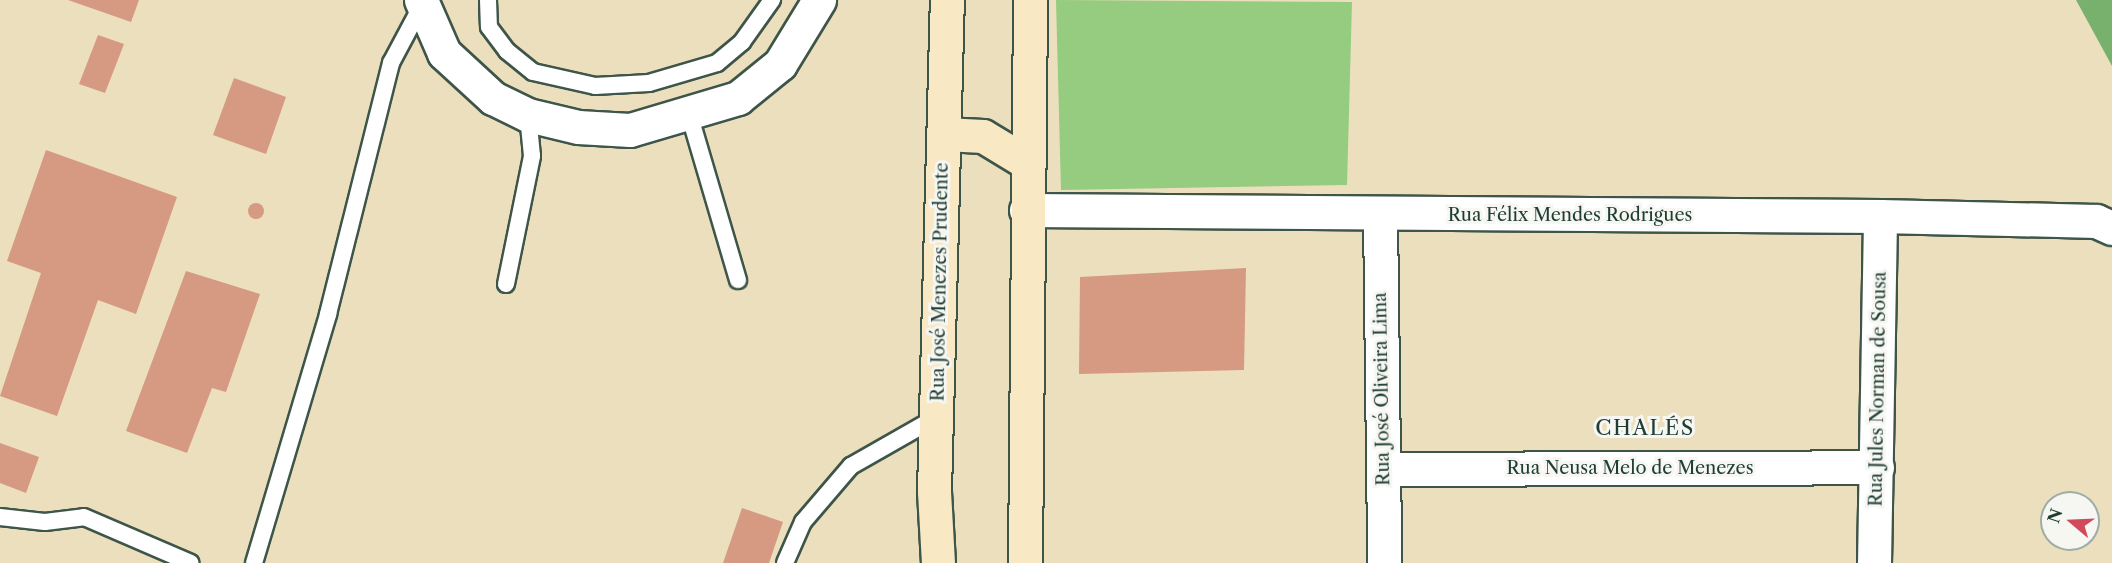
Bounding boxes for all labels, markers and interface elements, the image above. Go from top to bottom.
street label: Rua José Menezes Prudente [927,162,953,402]
street label: Rua Félix Mendes Rodrigues [1447,204,1693,226]
street label: Rua Jules Norman de Sousa [1865,271,1891,507]
street label: Rua José Oliveira Lima [1370,292,1394,486]
district label: CHALÉS [1595,415,1695,441]
street label: Rua Neusa Melo de Menezes [1506,457,1754,479]
north arrow [2040,491,2100,551]
text: N [2043,506,2067,526]

